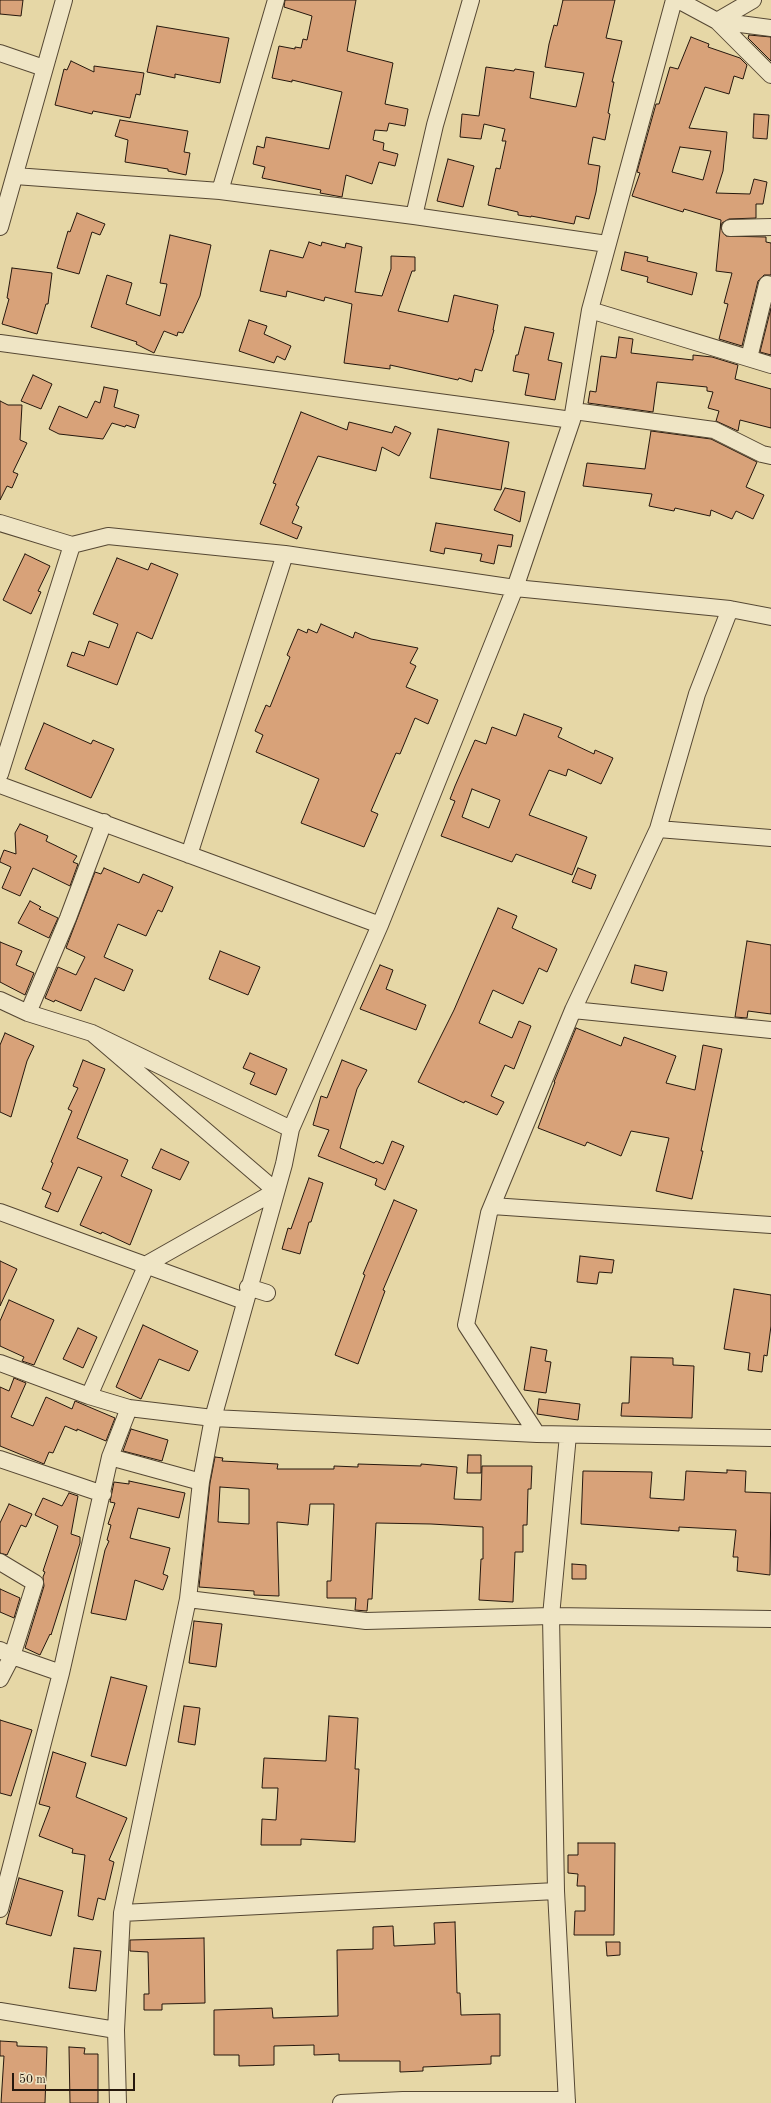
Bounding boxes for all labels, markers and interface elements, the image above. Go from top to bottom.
scale bar [14,2065,137,2091]
text: 50 m [19,2074,46,2086]

